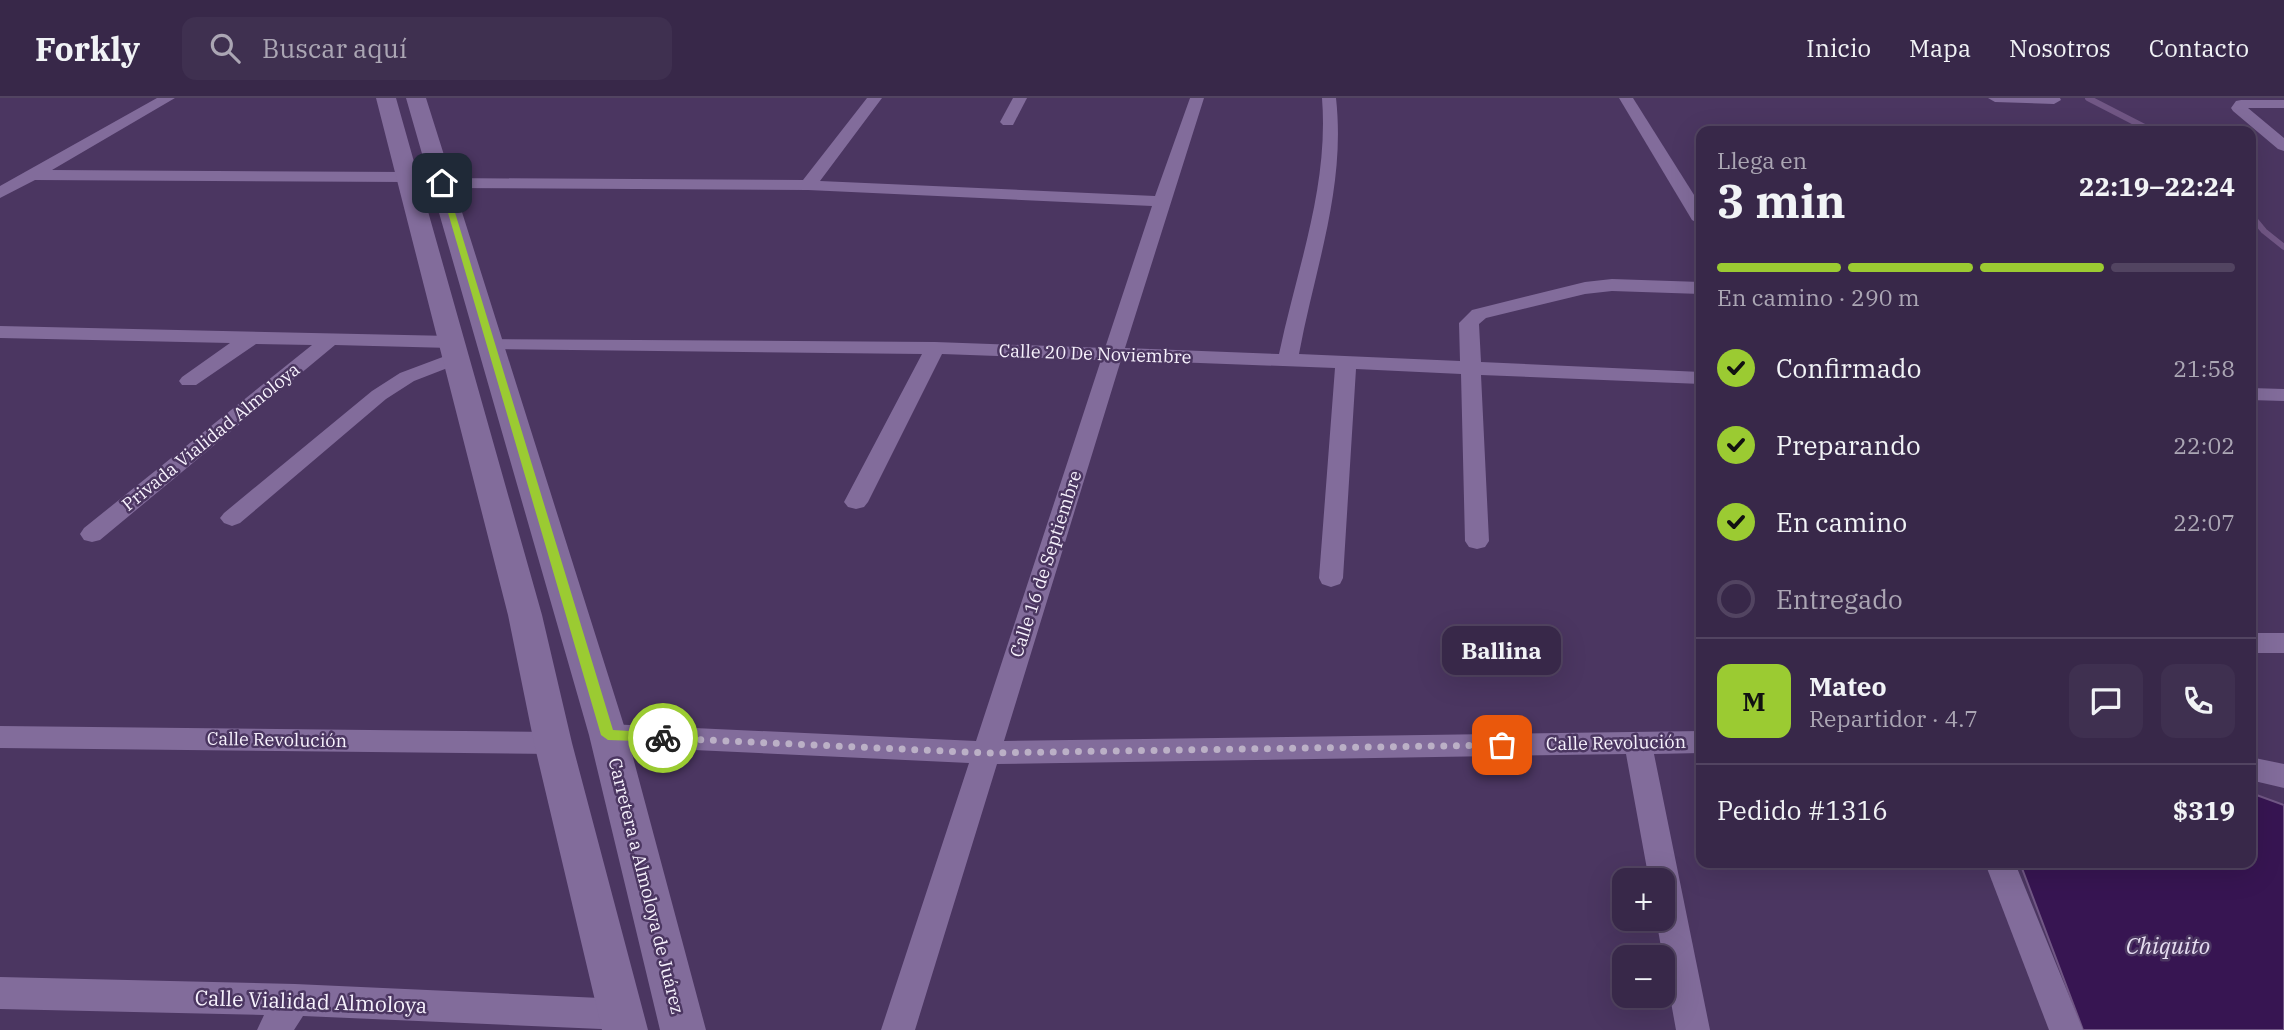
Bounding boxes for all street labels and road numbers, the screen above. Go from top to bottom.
street label: Calle 20 De Noviembre [998,339,1192,368]
street label: Privada Vialidad Almoloya [117,358,304,516]
street label: Calle 16 de Septiembre [1004,468,1087,660]
street label: Calle Revolución [207,727,347,752]
street label: Calle Revolución [1546,730,1686,755]
street label: Carretera a Almoloya de Juárez [603,755,689,1016]
street label: Calle Vialidad Almoloya [194,983,428,1019]

